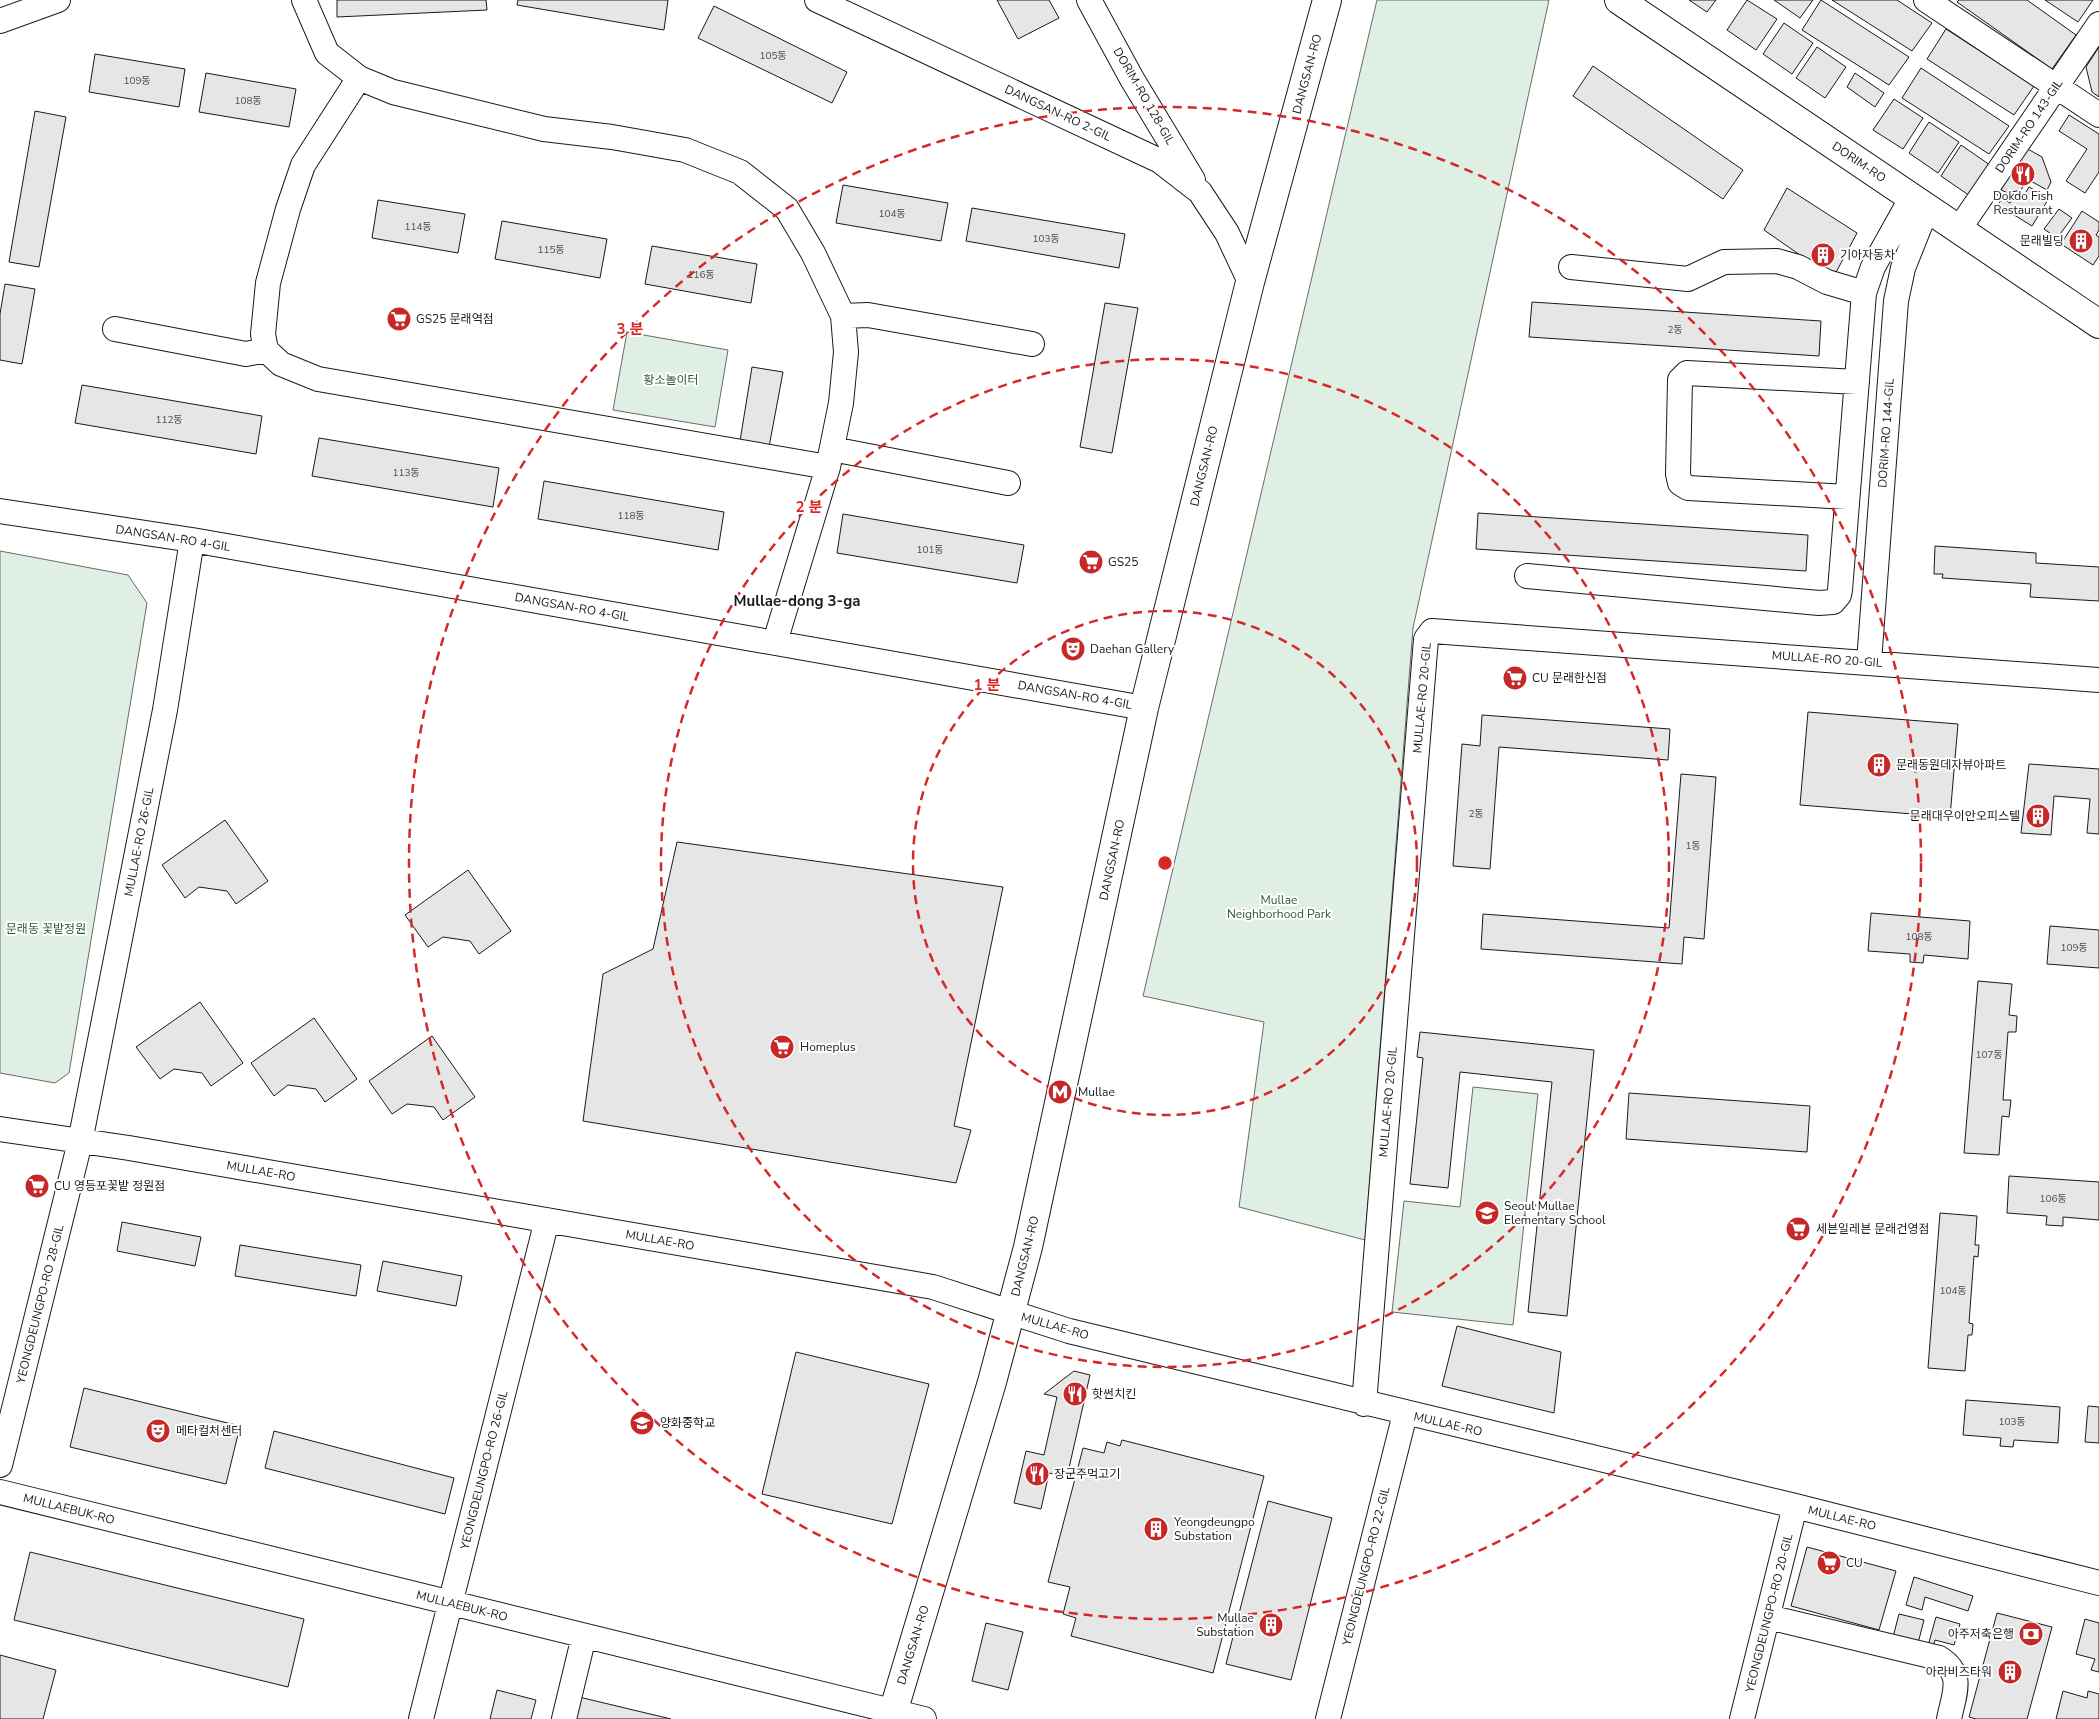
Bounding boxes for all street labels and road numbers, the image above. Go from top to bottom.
street label: DANGSAN-RO [1289,32,1325,116]
street label: DORIM-RO 128-GIL [1110,44,1179,148]
street label: DORIM-RO 143-GIL [1992,76,2067,176]
street label: DANGSAN-RO 2-GIL [1002,81,1114,145]
street label: DORIM-RO [1829,138,1889,186]
street label: DORIM-RO 144-GIL [1874,377,1898,488]
street label: DANGSAN-RO [1186,424,1222,508]
street label: DANGSAN-RO 4-GIL [114,521,232,555]
street label: DANGSAN-RO 4-GIL [513,589,631,625]
street label: MULLAE-RO 20-GIL [1409,642,1435,754]
street label: MULLAE-RO 20-GIL [1771,647,1883,671]
street label: DANGSAN-RO 4-GIL [1016,677,1134,713]
street label: MULLAE-RO 26-GIL [121,786,158,898]
street label: DANGSAN-RO [1096,818,1128,902]
street label: MULLAE-RO 20-GIL [1375,1046,1401,1158]
street label: MULLAE-RO [225,1157,297,1185]
street label: DANGSAN-RO [1007,1214,1043,1298]
street label: YEONGDEUNGPO-RO 28-GIL [12,1222,68,1386]
street label: MULLAE-RO [624,1226,696,1254]
street label: MULLAE-RO [1019,1309,1091,1343]
street label: YEONGDEUNGPO-RO 26-GIL [456,1388,512,1552]
street label: MULLAE-RO [1412,1408,1484,1440]
street label: YEONGDEUNGPO-RO 22-GIL [1338,1484,1394,1648]
street label: MULLAEBUK-RO [22,1490,116,1528]
street label: MULLAE-RO [1806,1502,1878,1534]
street label: YEONGDEUNGPO-RO 20-GIL [1741,1531,1797,1695]
street label: MULLAEBUK-RO [415,1587,509,1625]
street label: DANGSAN-RO [893,1603,933,1687]

